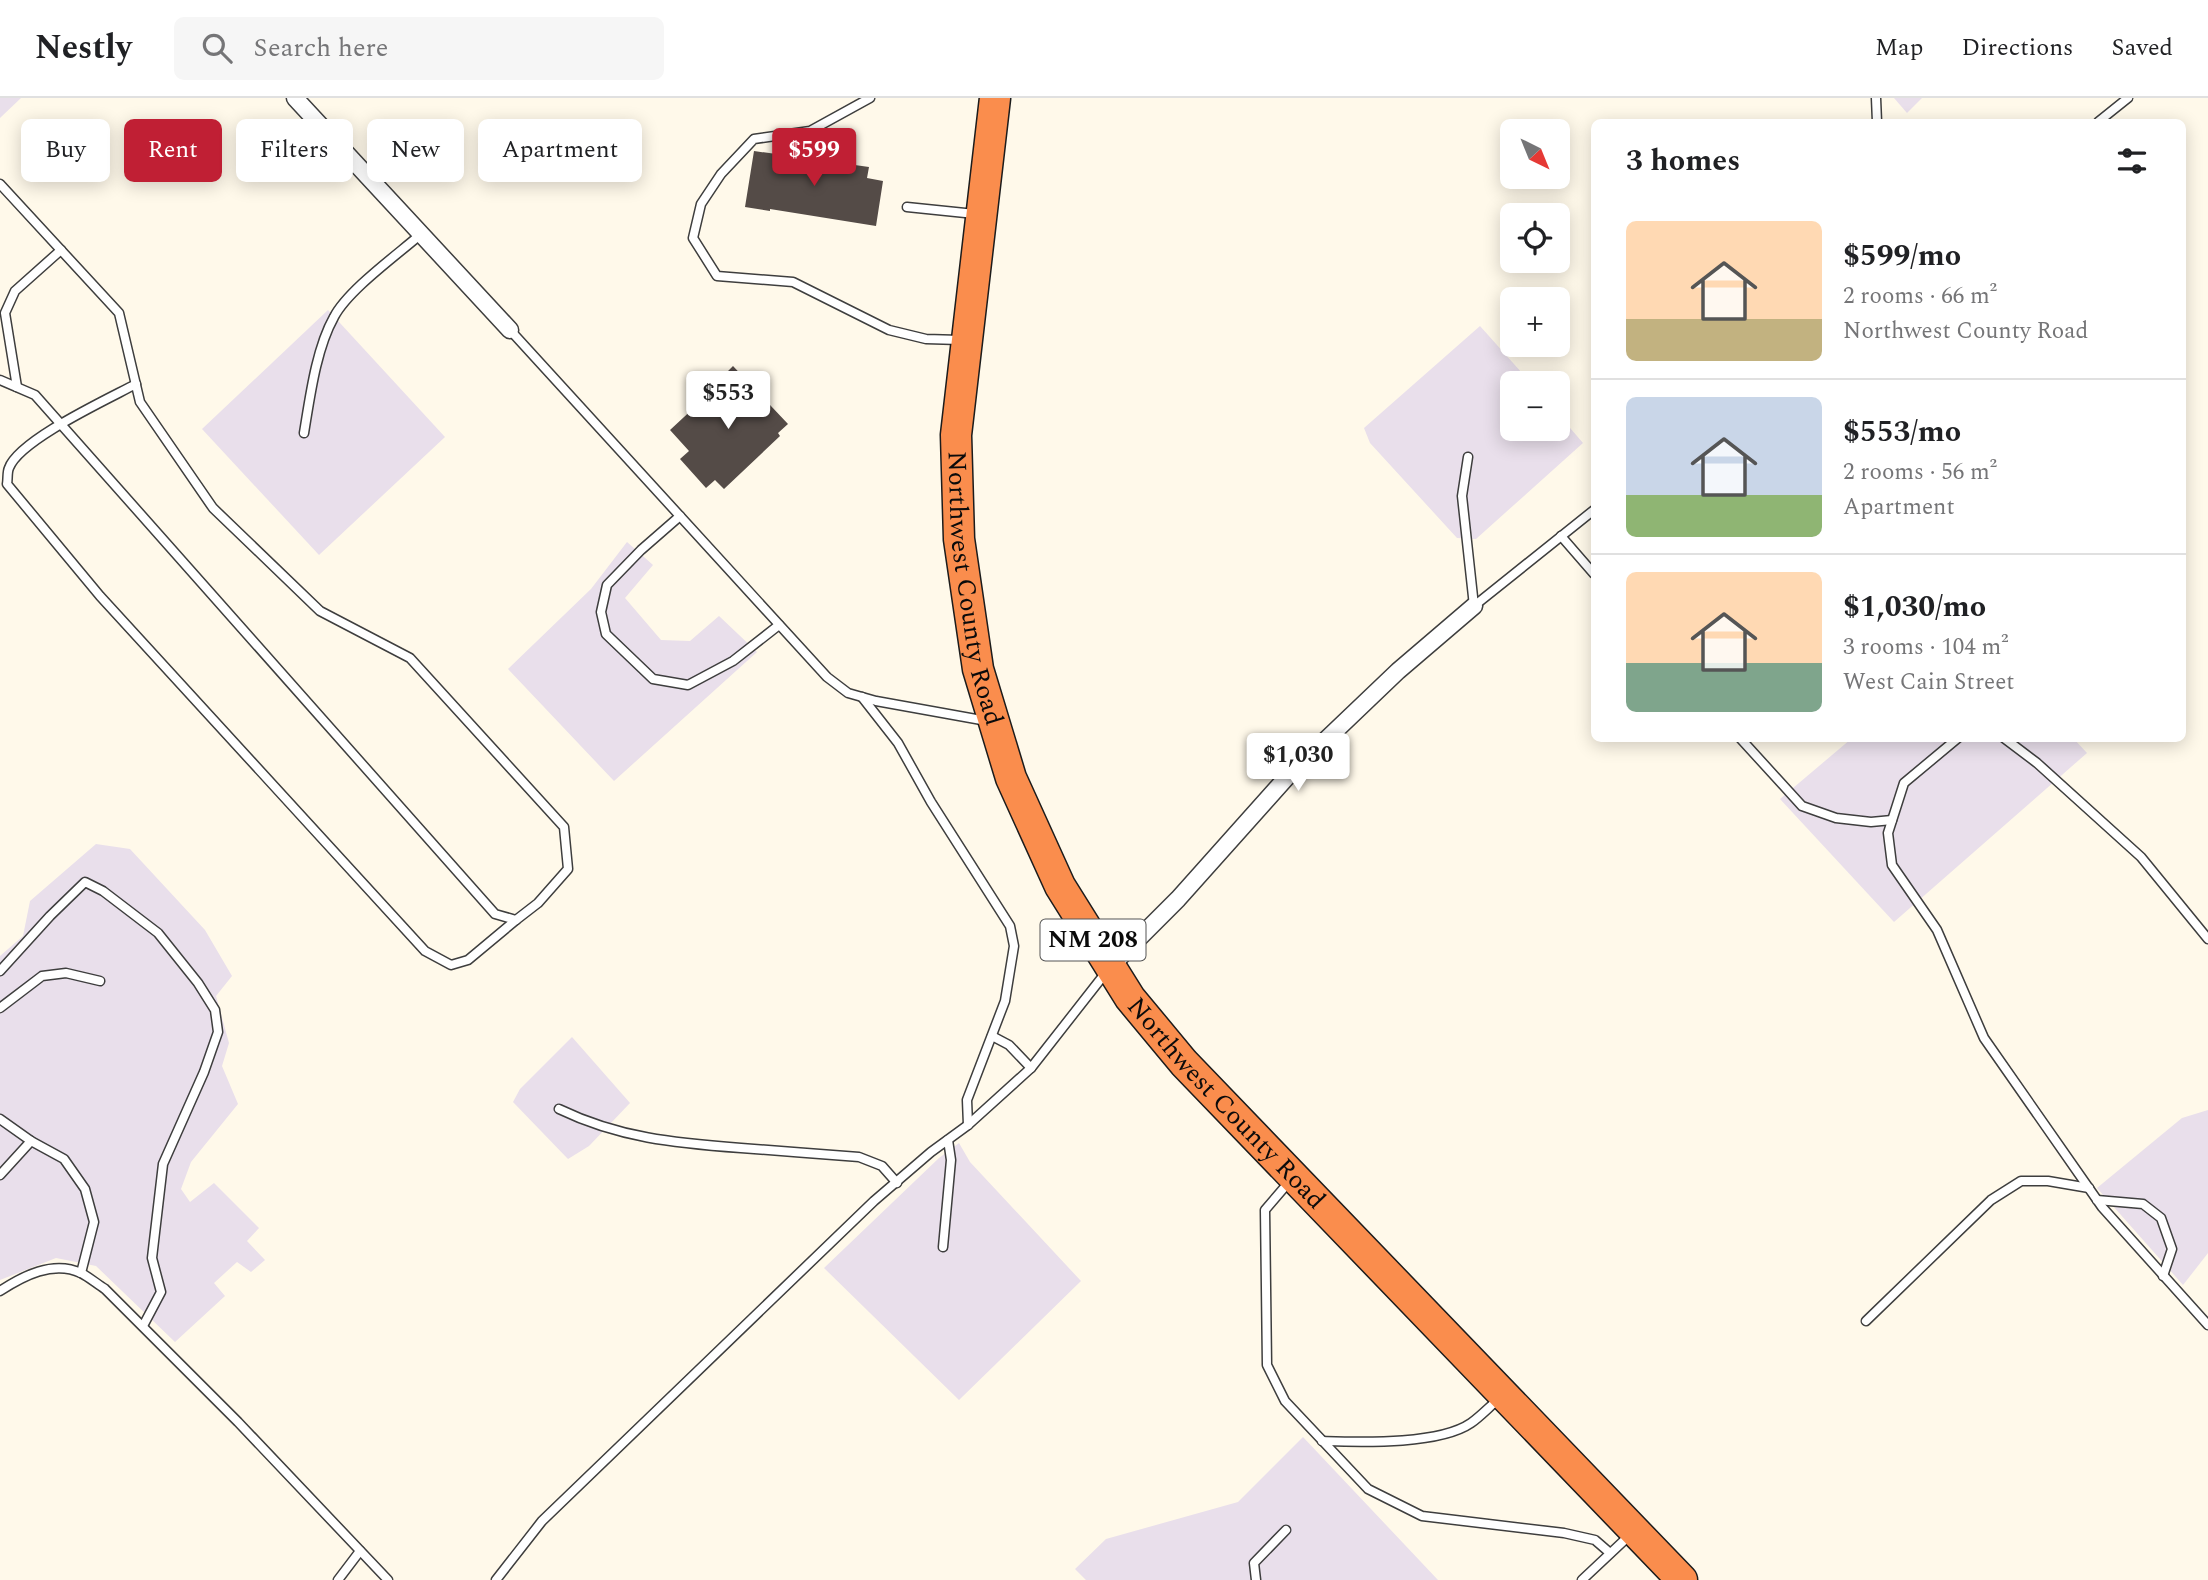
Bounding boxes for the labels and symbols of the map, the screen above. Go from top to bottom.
north arrow [1500,119,1570,189]
pin: $599 [773,129,855,188]
pin: $553 [687,372,769,431]
street label: Northwest County Road [936,450,1014,730]
pin: $1,030 [1241,734,1355,793]
road number: NM 208 [1040,920,1146,960]
street label: Northwest County Road [1117,988,1335,1219]

